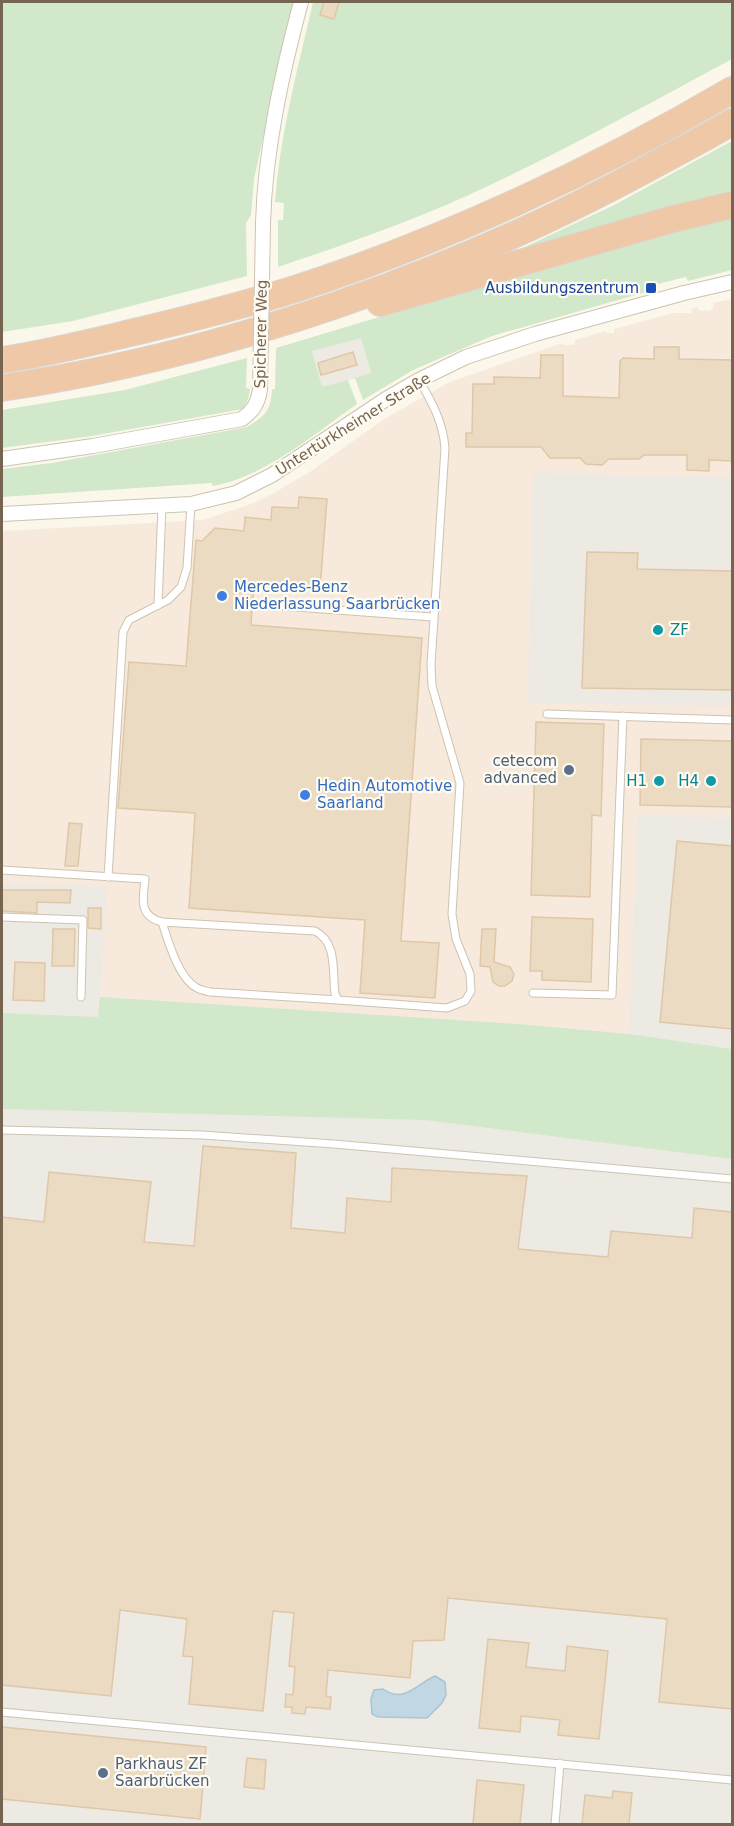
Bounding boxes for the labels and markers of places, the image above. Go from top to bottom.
place label: Ausbildungszentrum [485,279,639,297]
marker: Ausbildungszentrum [644,281,658,295]
place label: Mercedes-Benz Niederlassung Saarbrücken [234,578,440,613]
marker: Mercedes-Benz Niederlassung Saarbrücken [215,589,229,603]
place label: ZF [670,621,689,639]
marker: ZF [651,623,665,637]
place label: cetecom advanced [484,752,557,787]
marker: cetecom advanced [562,763,576,777]
place label: H1 [626,772,647,790]
place label: H4 [678,772,699,790]
marker: H1 [652,774,666,788]
marker: H4 [704,774,718,788]
place label: Hedin Automotive Saarland [317,777,452,812]
marker: Hedin Automotive Saarland [298,788,312,802]
place label: Parkhaus ZF Saarbrücken [115,1755,209,1790]
marker: Parkhaus ZF Saarbrücken [96,1766,110,1780]

